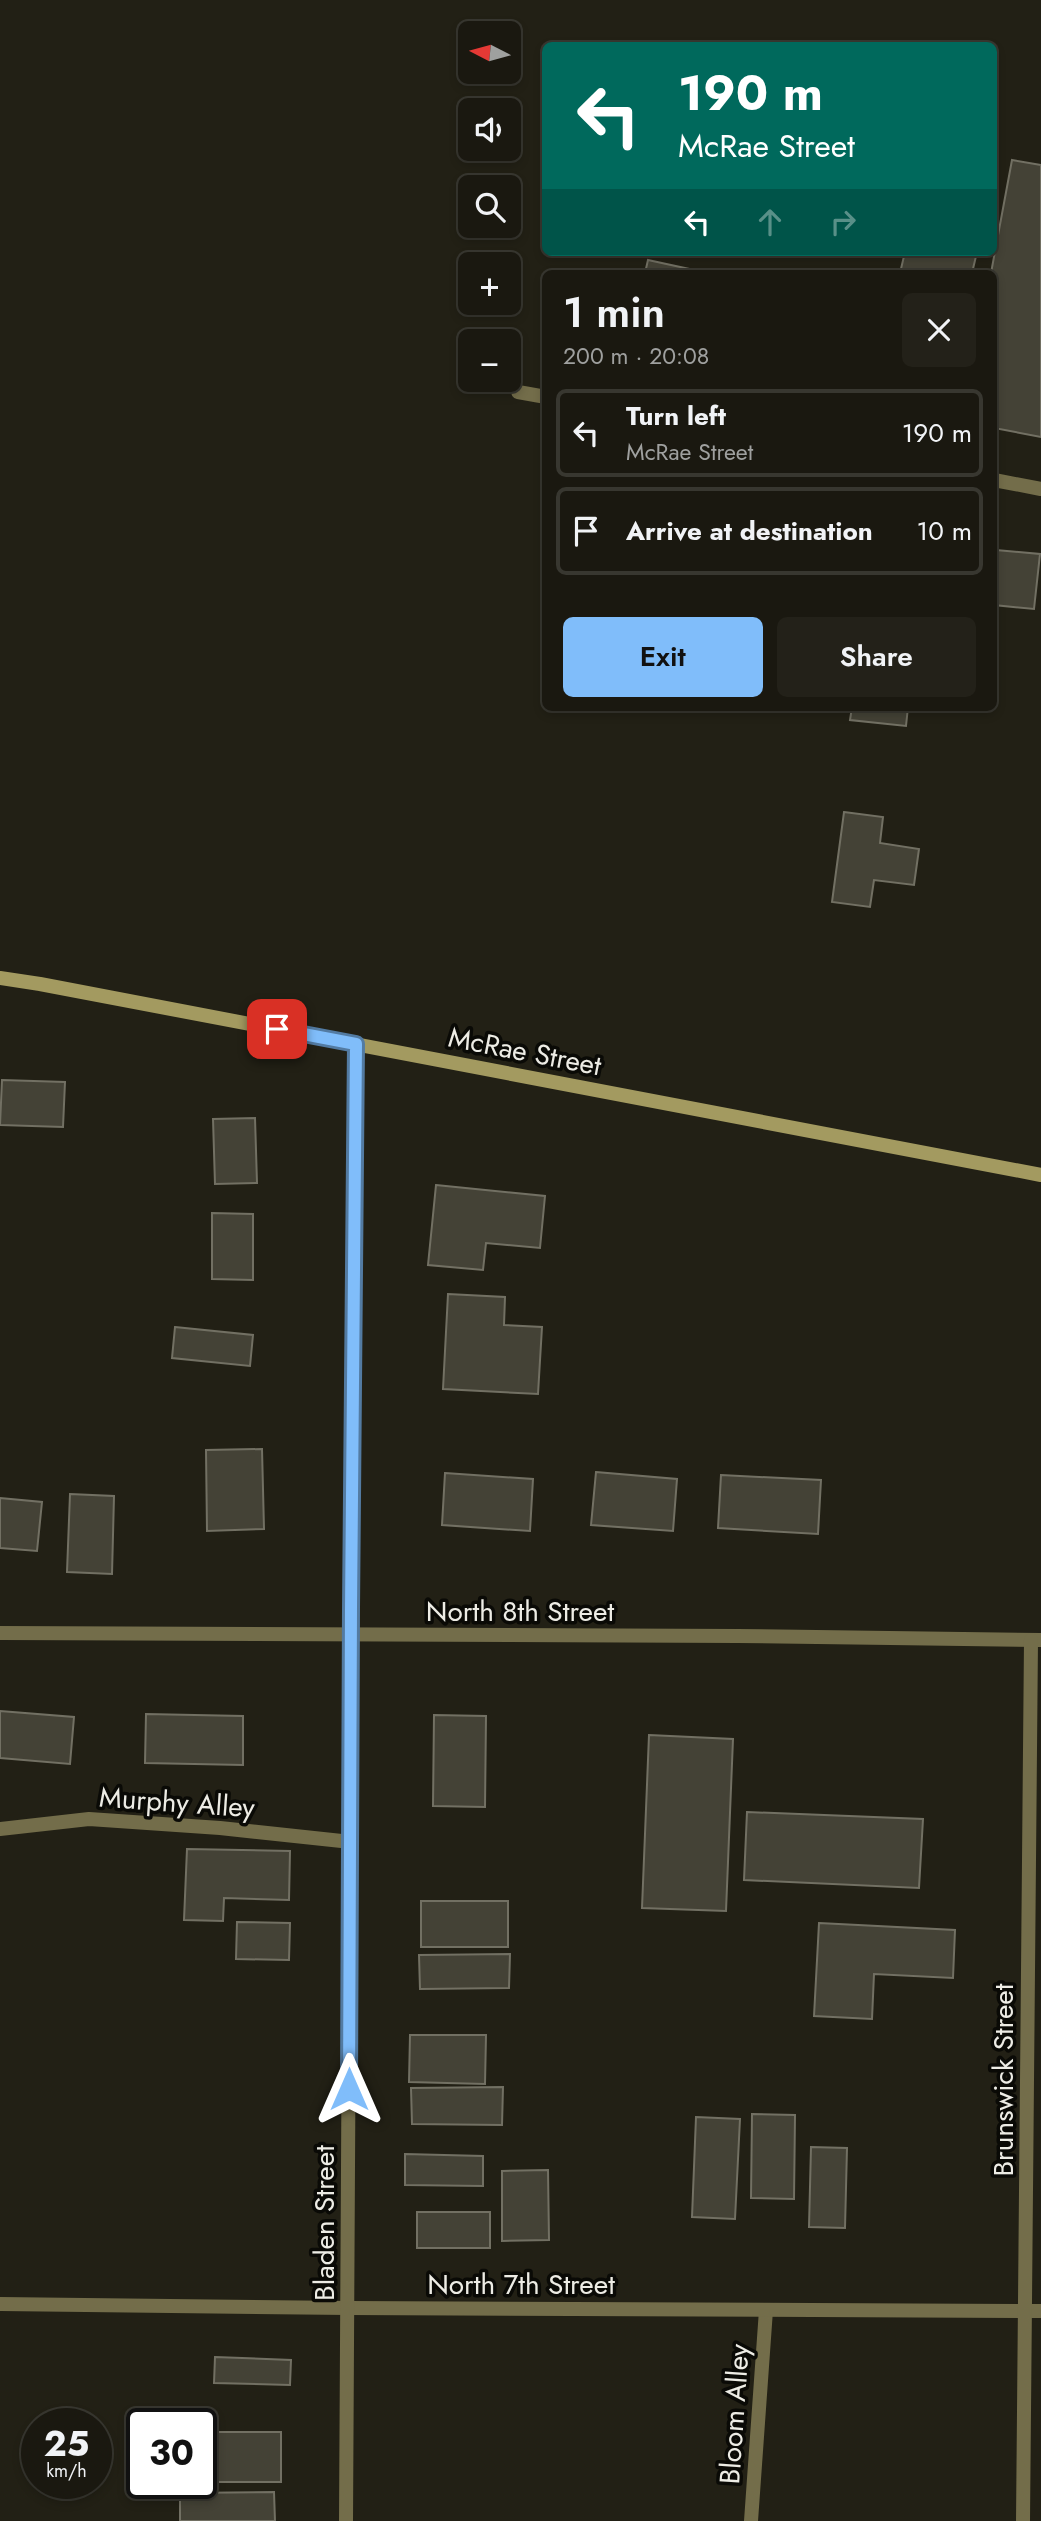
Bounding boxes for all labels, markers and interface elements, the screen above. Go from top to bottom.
north arrow [458,21,522,84]
map controls [458,21,521,392]
text: 190 m [678,58,823,128]
icon: left [563,70,654,161]
button: sound [458,98,521,161]
text: McRae Street [678,123,855,169]
button: search [458,175,521,238]
icon: left [678,203,716,241]
icon: ahead [751,203,789,241]
icon: right [824,203,862,241]
button: + [458,252,521,315]
text: 1 min [563,282,665,343]
button: close [902,293,976,367]
button: − [458,329,521,392]
text: 200 m · 20:08 [563,339,709,373]
text: Turn left [626,397,726,435]
icon: left [567,414,605,452]
text: 190 m [902,414,972,452]
text: McRae Street [626,435,753,469]
icon: arrive [567,512,605,550]
text: Arrive at destination [626,512,873,550]
text: 10 m [917,512,972,550]
button: Exit [563,617,763,697]
button: Share [777,617,976,697]
pin [247,999,307,1059]
icon: arrive [258,1010,296,1048]
street label: McRae Street [445,1017,605,1086]
street label: North 8th Street [426,1591,614,1632]
street label: Murphy Alley [98,1777,257,1828]
street label: Brunswick Street [983,1983,1024,2177]
position arrow [312,2052,386,2126]
street label: Bladen Street [304,2145,345,2301]
street label: North 7th Street [427,2264,615,2305]
street label: Bloom Alley [709,2342,760,2486]
speed limit sign: 30 [126,2408,217,2499]
text: 25 [44,2419,89,2469]
text: km/h [46,2458,87,2484]

